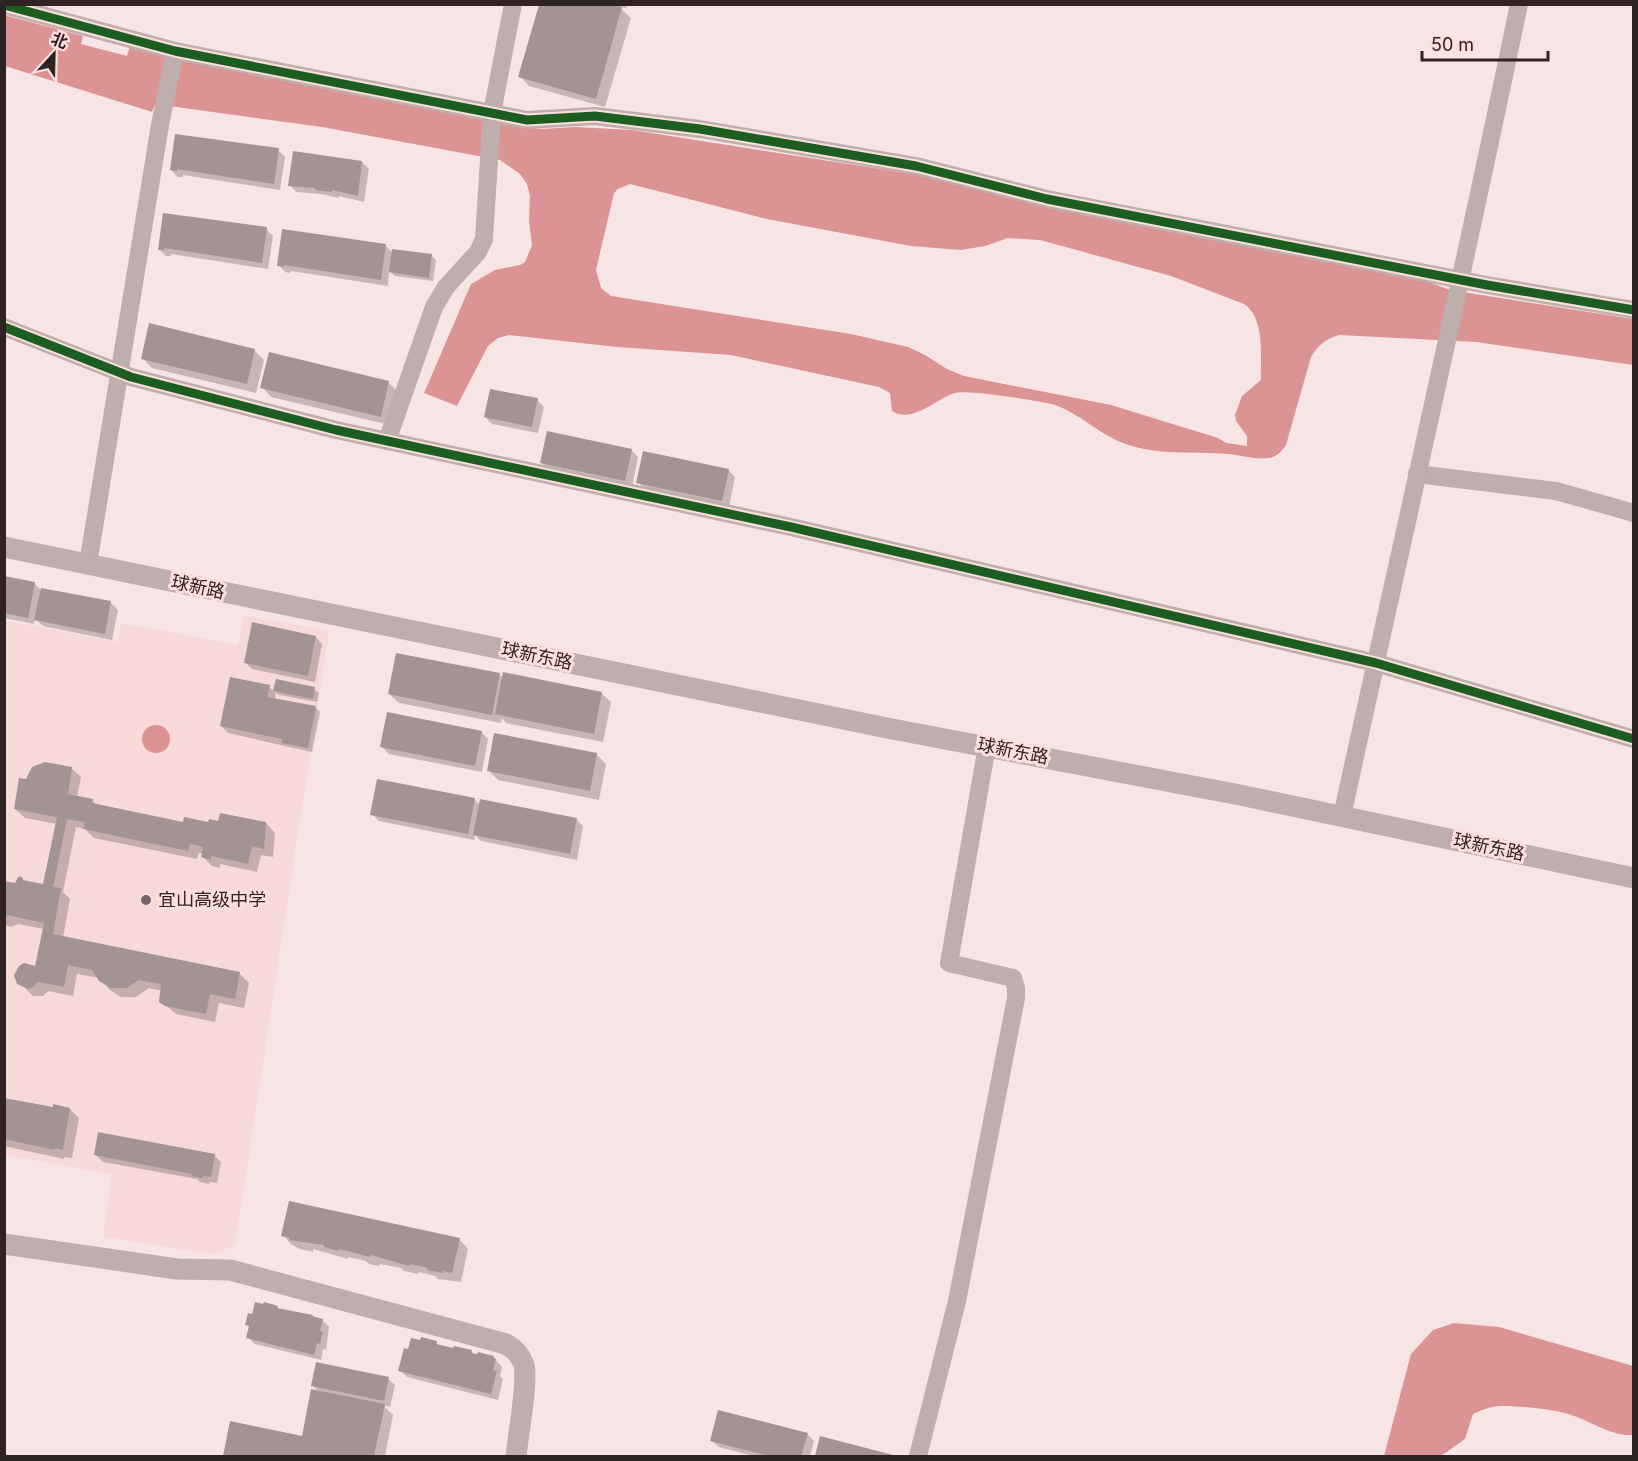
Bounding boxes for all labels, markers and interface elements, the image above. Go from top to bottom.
north arrow [24,24,84,84]
scale bar [1422,24,1548,62]
text: 北 [48,28,71,52]
text: 50 m [1431,34,1474,55]
street label: 球新路 [170,571,227,602]
street label: 球新东路 [500,638,575,673]
street label: 球新东路 [976,733,1050,768]
street label: 球新东路 [1452,829,1527,864]
place label: 宜山高级中学 [158,889,266,910]
marker: 宜山高级中学 [139,893,153,907]

